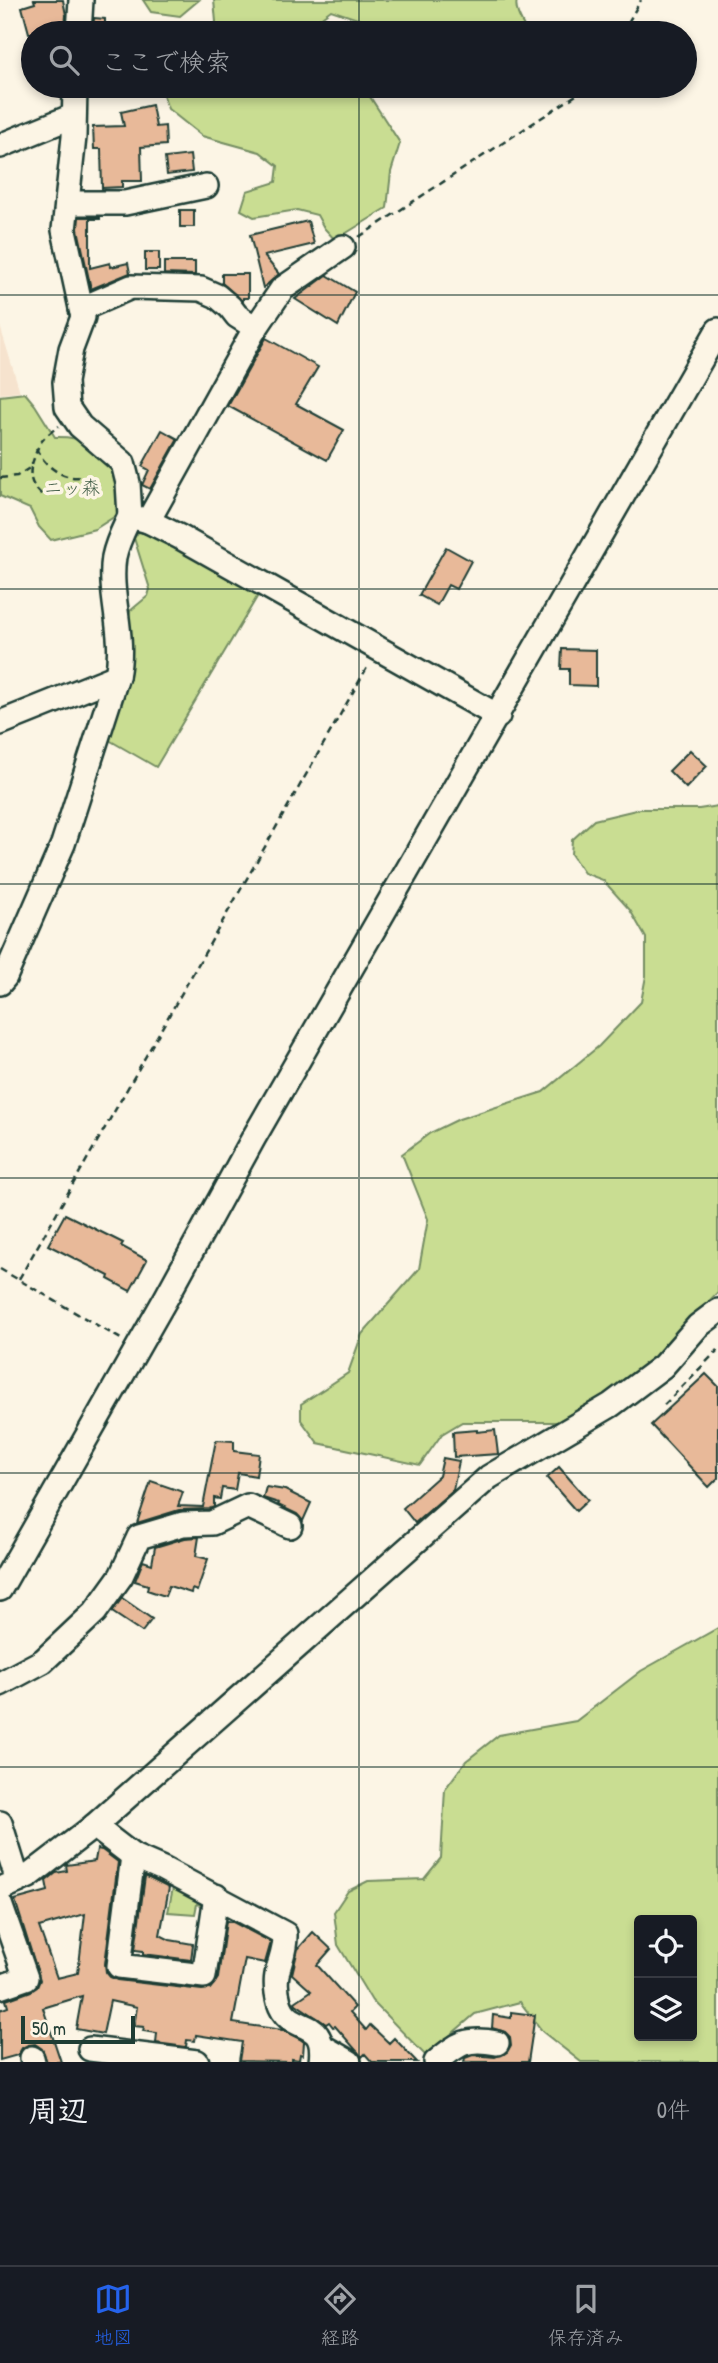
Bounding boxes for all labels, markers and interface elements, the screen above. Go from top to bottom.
search box [21,21,697,98]
icon: search [45,41,83,79]
text: ここで検索 [101,44,231,79]
park label: ニッ森 [43,474,101,500]
map controls [634,1915,697,2041]
button: locate [634,1915,697,1978]
button: layers [634,1978,697,2041]
scale bar [21,2013,135,2045]
text: 50 m [32,2015,66,2041]
text: 周辺 [28,2090,88,2130]
text: 0件 [657,2094,690,2125]
tab: 地図 [94,2280,132,2350]
tab: 経路 [321,2280,359,2350]
tab: 保存済み [548,2280,624,2350]

